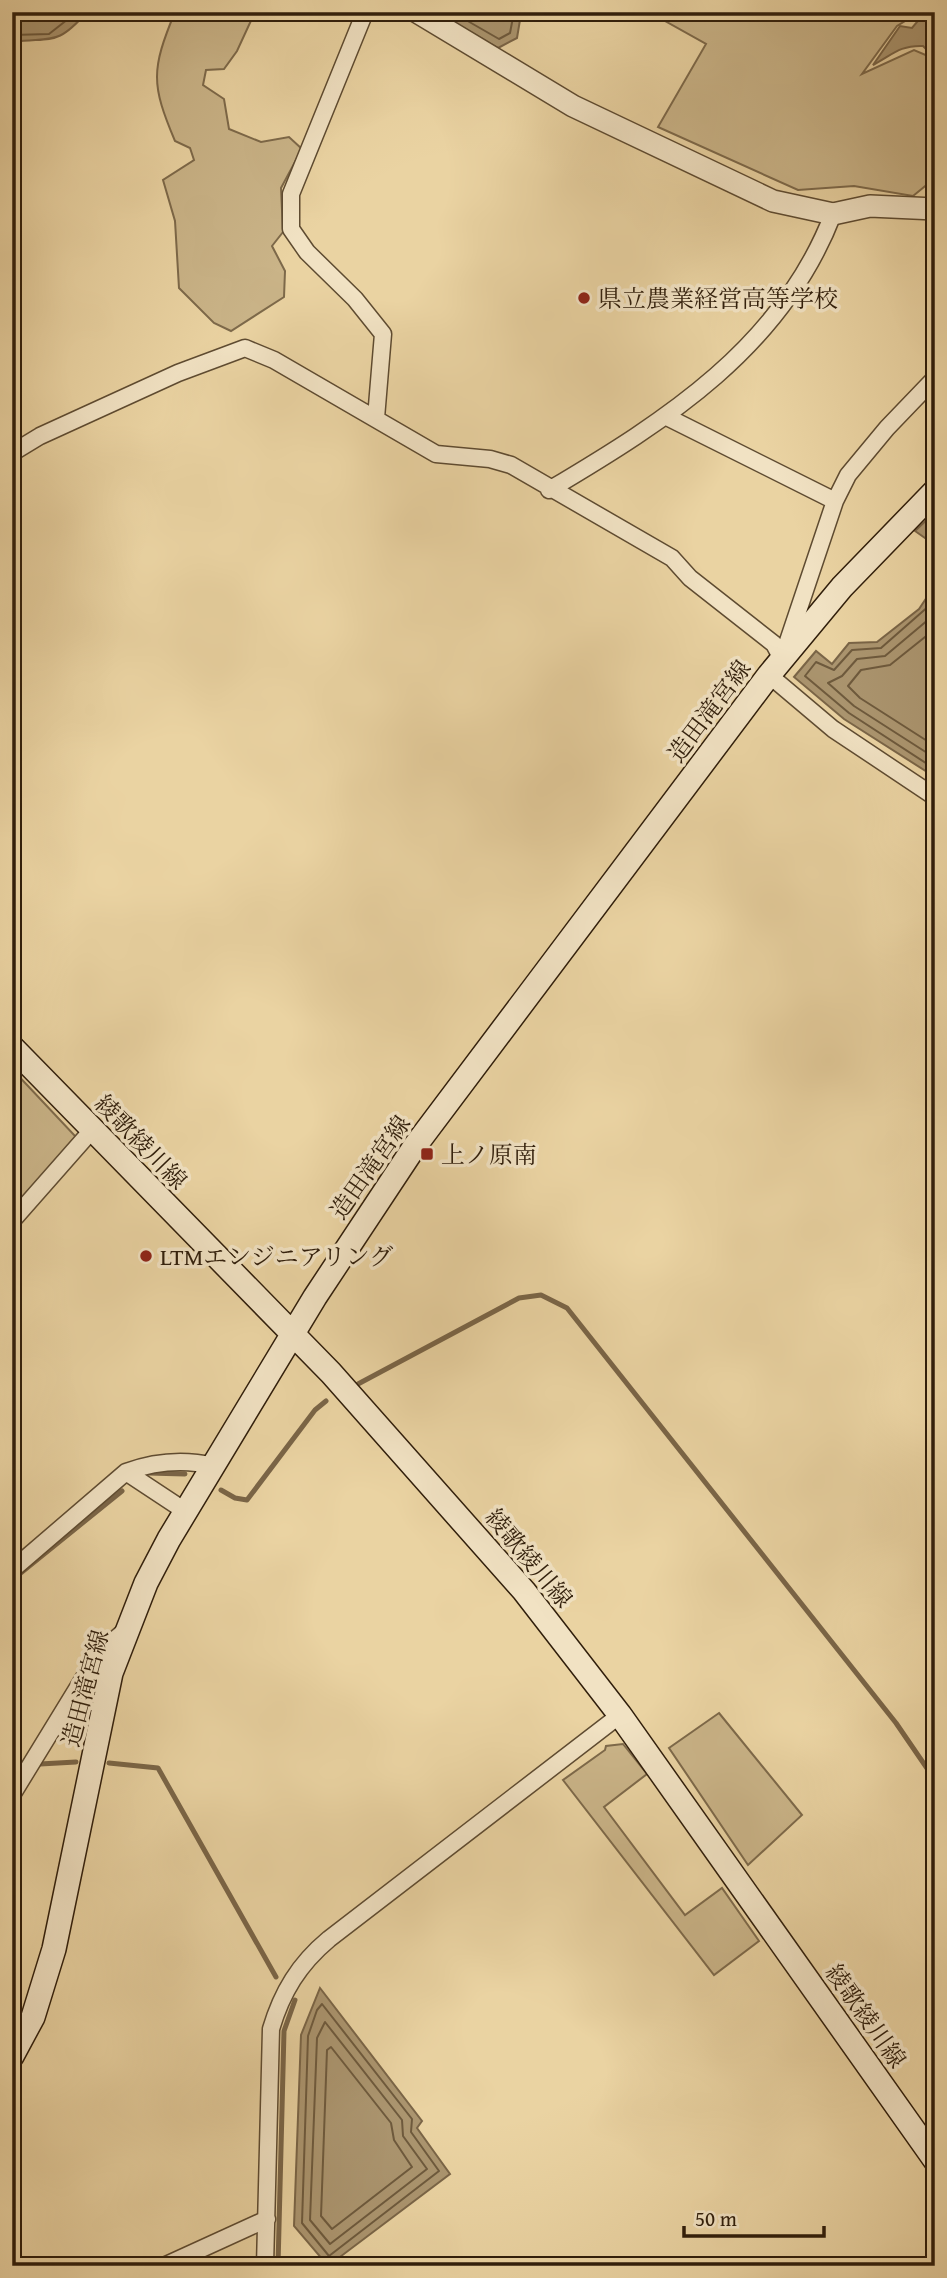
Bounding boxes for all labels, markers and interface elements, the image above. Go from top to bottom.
place label: 県立農業経営高等学校 [598,281,838,316]
marker: 県立農業経営高等学校 [576,290,592,306]
street label: 造田滝宮線 [659,653,759,769]
street label: 綾歌綾川線 [87,1087,195,1197]
street label: 造田滝宮線 [321,1108,419,1226]
place label: 上ノ原南 [441,1137,537,1172]
marker: 上ノ原南 [419,1146,435,1162]
place label: LTMエンジニアリング [160,1239,393,1274]
marker: LTMエンジニアリング [138,1248,154,1264]
street label: 綾歌綾川線 [477,1501,581,1615]
street label: 造田滝宮線 [53,1626,117,1750]
street label: 綾歌綾川線 [817,1957,915,2075]
scale bar [684,2194,824,2238]
text: 50 m [695,2203,737,2234]

